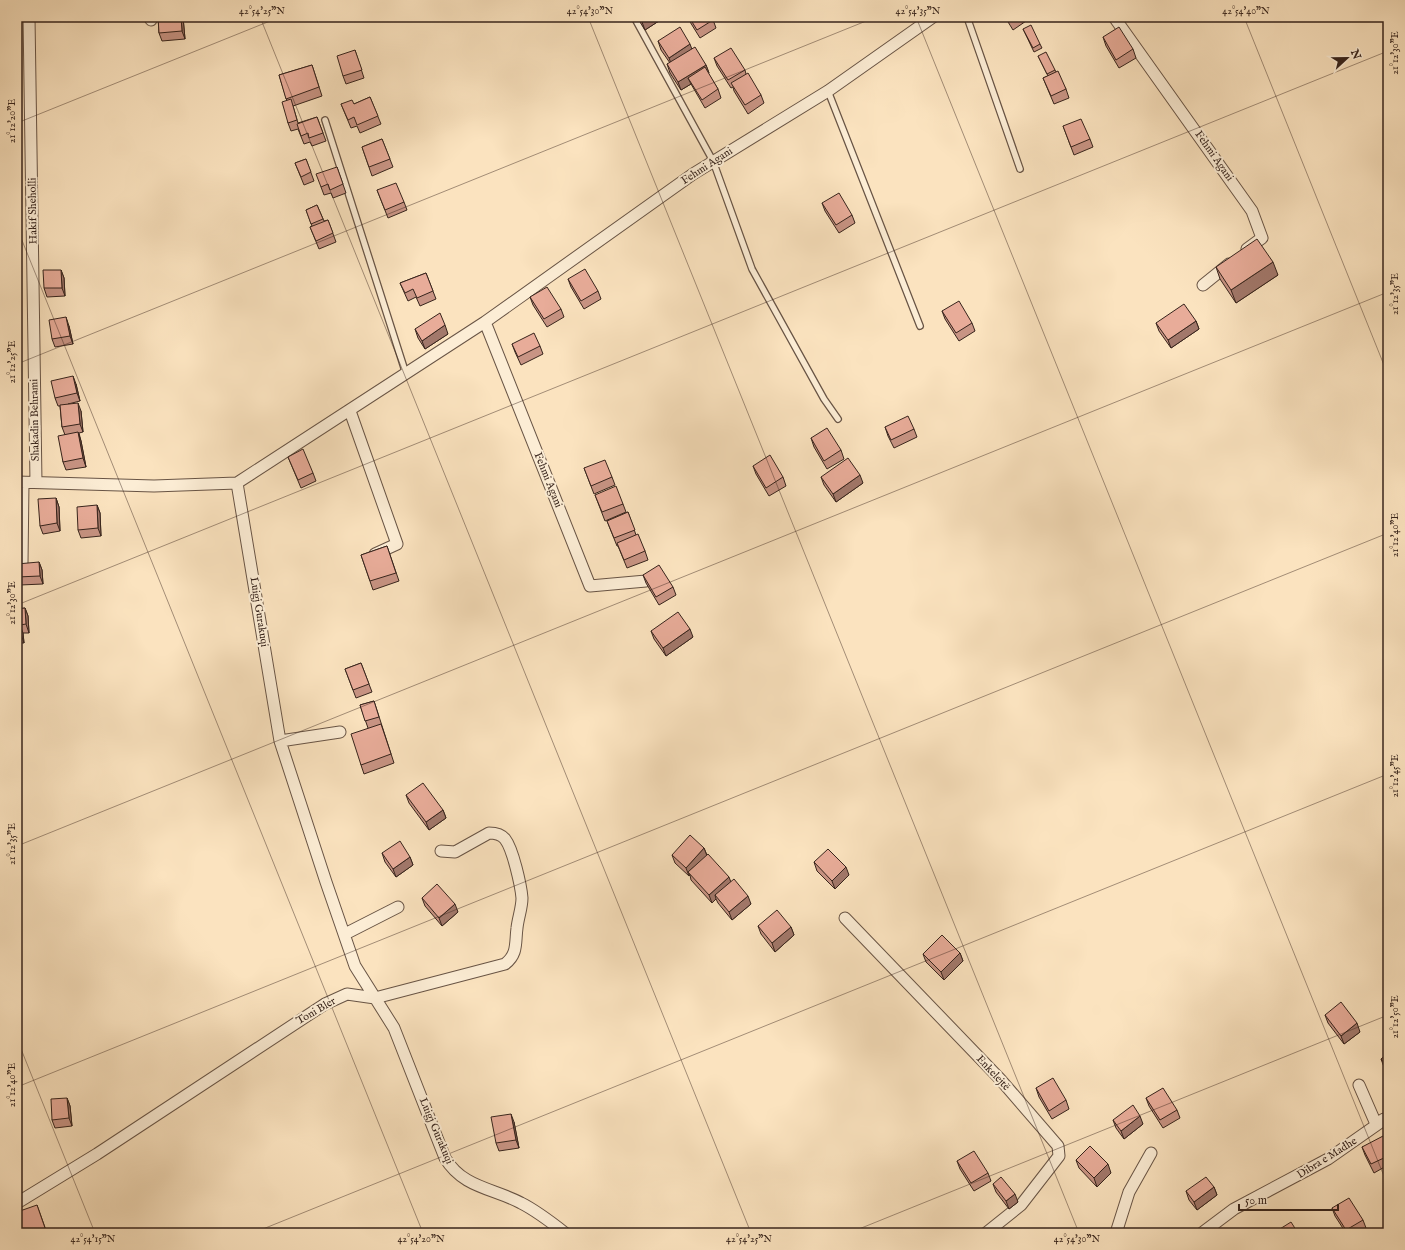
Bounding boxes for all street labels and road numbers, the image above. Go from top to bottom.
street label: Fehmi Agani [1191,128,1237,184]
street label: Fehmi Agani [679,144,735,188]
street label: Hakif Sheholli [25,178,41,244]
street label: Shakadin Behrami [27,379,43,461]
street label: Fehmi Agani [531,450,565,510]
street label: Luigj Gurakuqi [247,576,271,648]
street label: Toni Bler [294,994,338,1028]
street label: Enkelejtë [973,1052,1013,1094]
street label: Luigj Gurakuqi [416,1096,456,1166]
street label: Dibra e Madhe [1294,1134,1360,1182]

